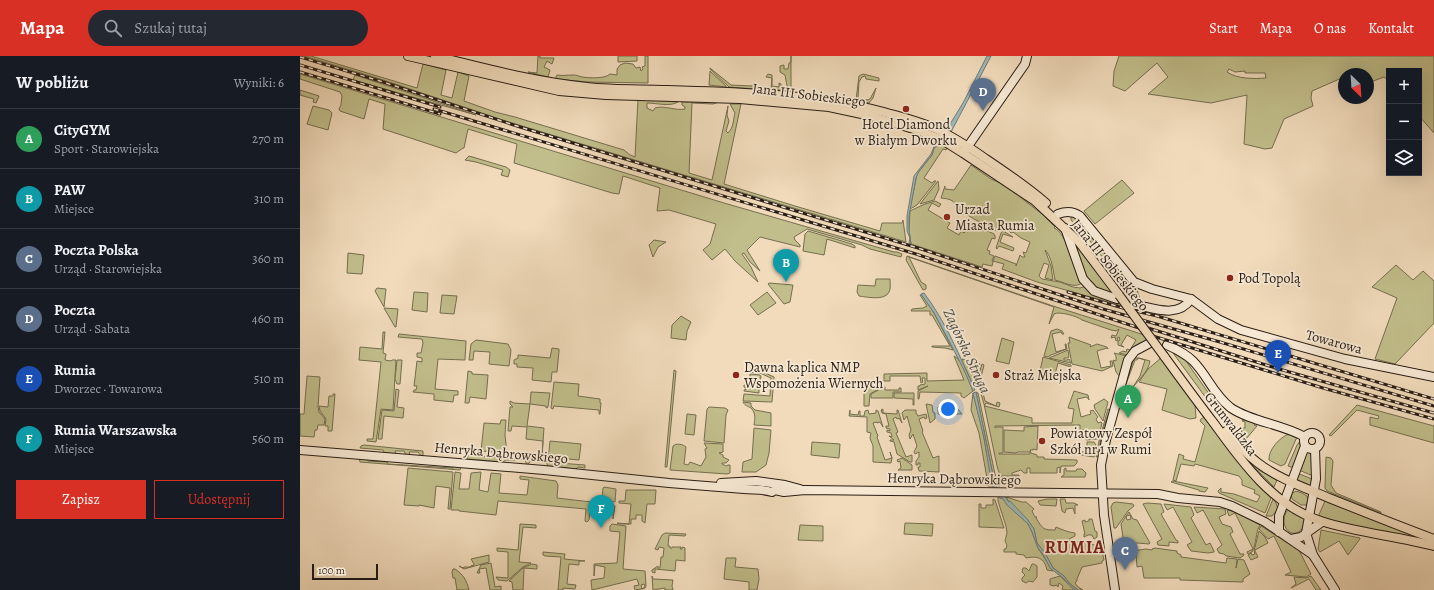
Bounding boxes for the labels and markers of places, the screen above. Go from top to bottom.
pin: D [970,78,996,111]
marker: Hotel Diamond w Białym Dworku [901,104,911,114]
place label: Hotel Diamond w Białym Dworku [854,115,958,150]
place label: Urzad Miasta Rumia [955,200,1035,235]
marker: Urzad Miasta Rumia [942,212,952,222]
pin: B [773,249,799,282]
place label: Pod Topolą [1238,269,1301,288]
marker: Pod Topolą [1225,273,1235,283]
pin: E [1265,340,1291,373]
place label: Dawna kaplica NMP Wspomożenia Wiernych [743,358,884,393]
place label: Straż Miejska [1004,366,1082,385]
marker: Dawna kaplica NMP Wspomożenia Wiernych [731,370,741,380]
marker: Straż Miejska [991,370,1001,380]
pin: A [1115,385,1141,418]
place label: Powiatowy Zespół Szkół nr 1 w Rumi [1050,424,1152,459]
marker: Powiatowy Zespół Szkół nr 1 w Rumi [1037,436,1047,446]
pin: F [588,495,614,528]
pin: C [1112,537,1138,570]

